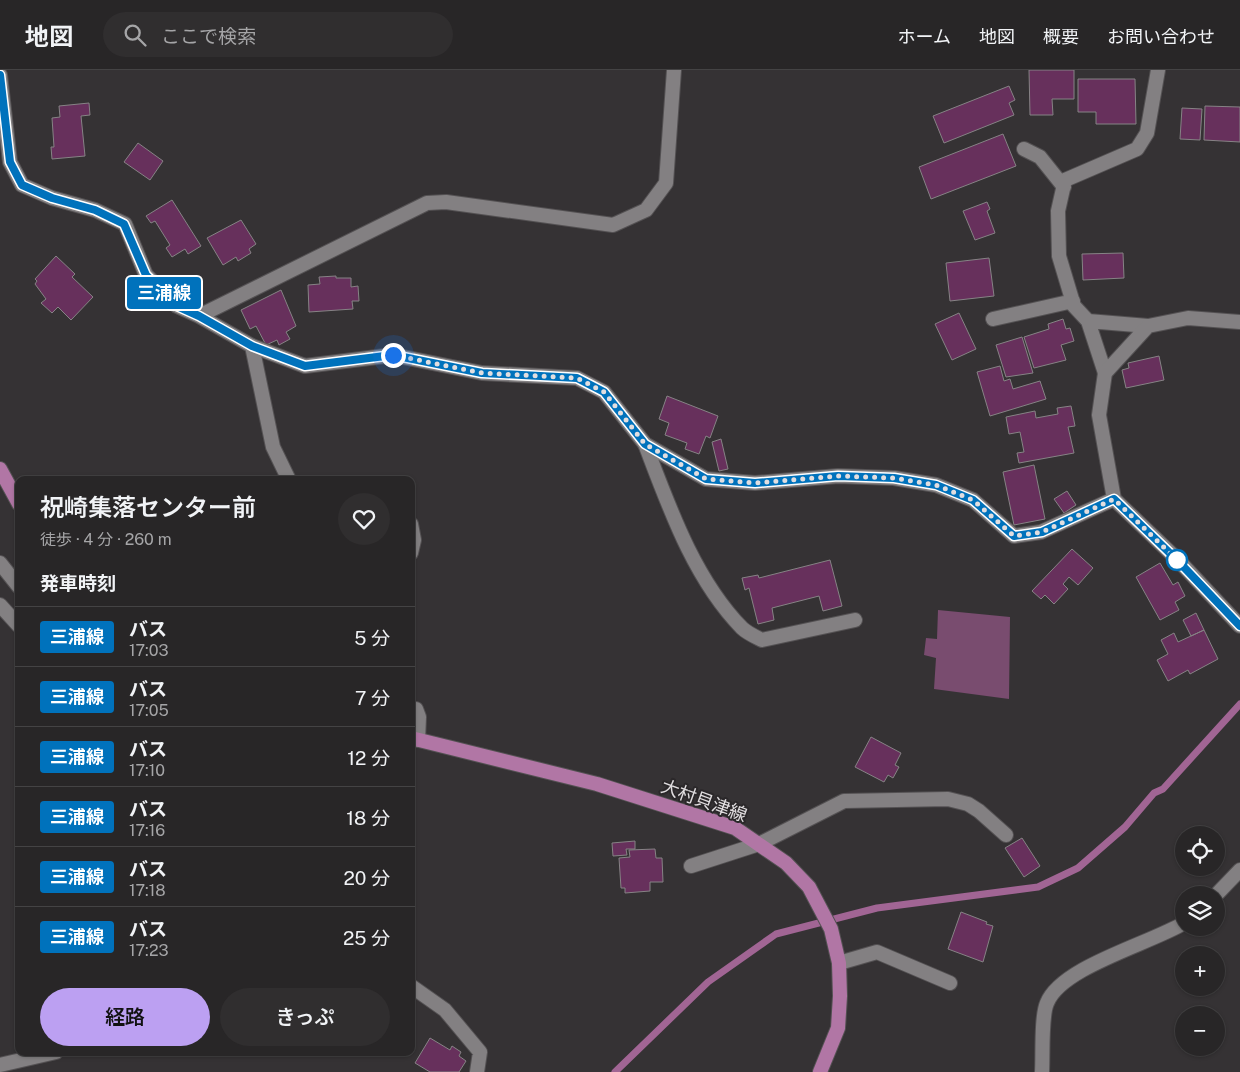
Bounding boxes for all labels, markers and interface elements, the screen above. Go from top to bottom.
search box [103,12,453,57]
icon: search [121,21,149,49]
text: 地図 [25,22,73,50]
text: ここで検索 [161,25,256,47]
text: ホーム [898,26,951,47]
text: 地図 [979,26,1015,47]
text: 概要 [1043,26,1079,47]
text: お問い合わせ [1107,26,1215,47]
line badge: 三浦線 [135,277,193,309]
text: 三浦線 [137,282,191,303]
your location [381,343,406,368]
text: 祝崎集落センター前 [40,493,256,521]
button: heart [338,493,390,545]
text: 徒歩 · 4 分 · 260 m [40,530,172,549]
unlabelled marker [1166,549,1188,571]
text: 発車時刻 [40,572,116,594]
text: バス [129,618,167,640]
text: 三浦線 [50,626,104,647]
text: 5 分 [354,627,390,649]
text: 17:03 [129,641,169,660]
text: バス [129,678,167,700]
text: 三浦線 [50,686,104,707]
text: 7 分 [355,687,390,709]
text: 17:05 [129,701,169,720]
text: バス [129,738,167,760]
text: 三浦線 [50,746,104,767]
text: 12 分 [347,747,390,769]
text: 17:10 [129,761,165,780]
street label: 大村貝津線 [658,775,750,826]
text: バス [129,798,167,820]
text: 三浦線 [50,806,104,827]
text: 18 分 [346,807,390,829]
text: 17:16 [129,821,165,840]
map controls [1175,826,1225,1056]
button: locate [1175,826,1225,876]
text: バス [129,858,167,880]
text: 三浦線 [50,866,104,887]
text: 20 分 [343,867,390,889]
text: 17:18 [129,881,166,900]
button: layers [1175,886,1225,936]
text: バス [129,918,167,940]
text: 三浦線 [50,926,104,947]
text: 25 分 [343,927,390,949]
text: 17:23 [129,941,169,960]
button: + [1175,946,1225,996]
button: 経路 [40,988,210,1046]
button: きっぷ [220,988,390,1046]
button: − [1175,1006,1225,1056]

